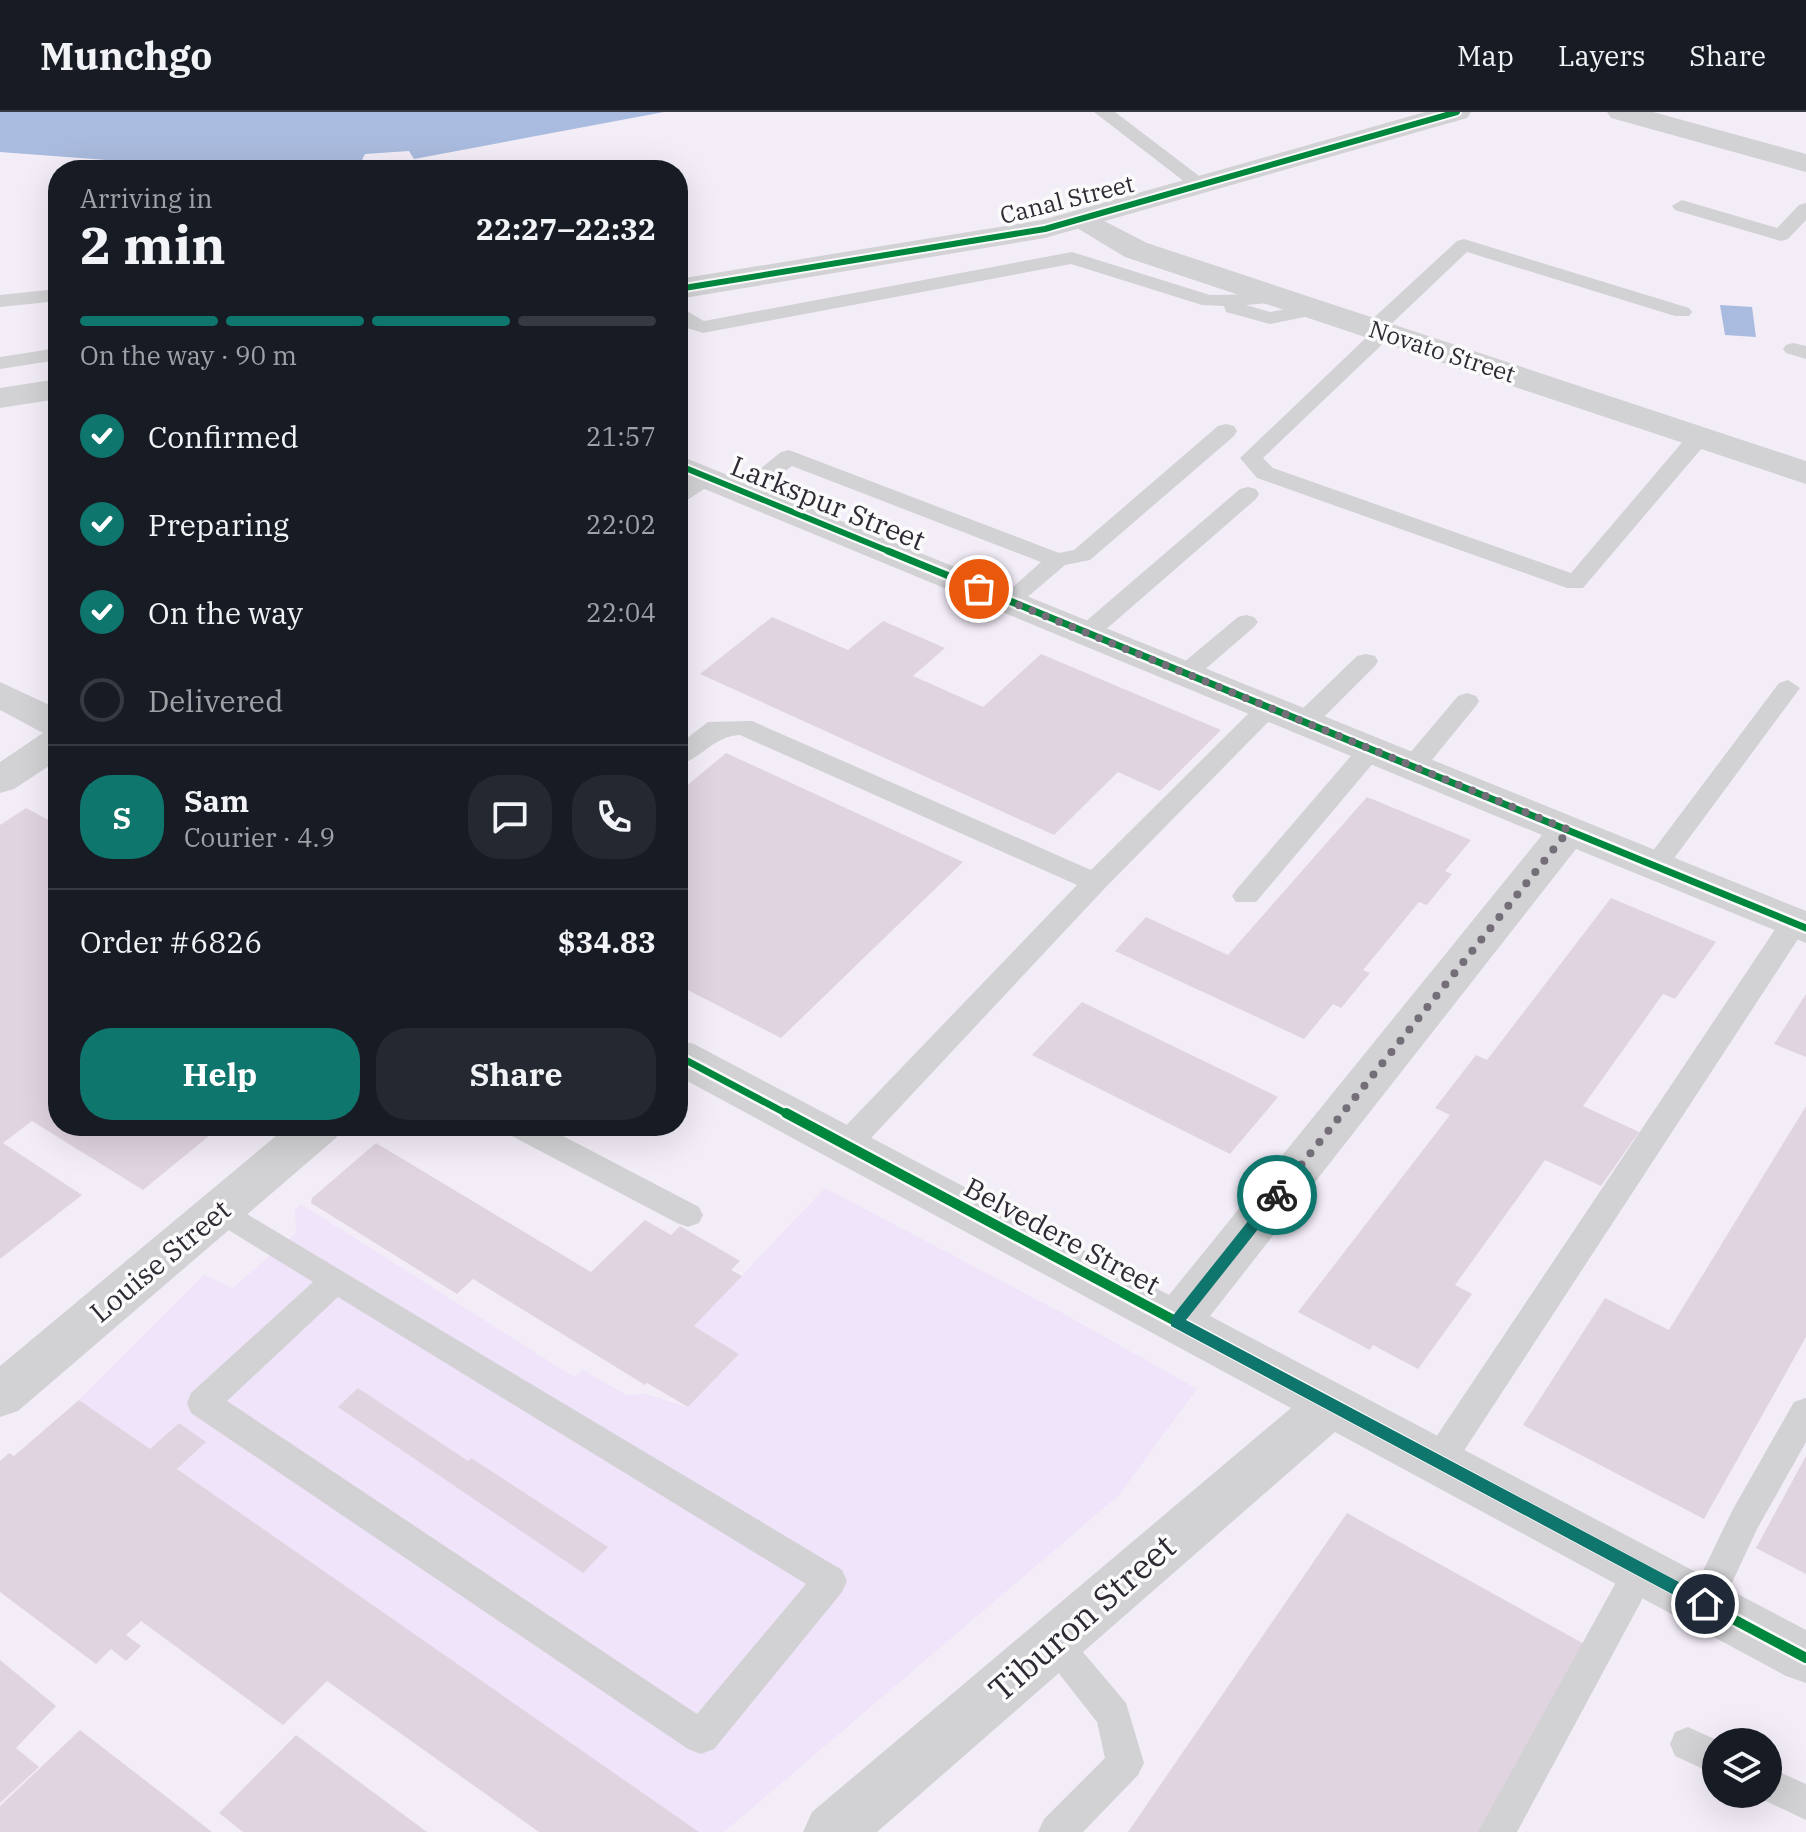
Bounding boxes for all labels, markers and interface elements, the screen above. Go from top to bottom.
text: Munchgo [40,31,212,80]
text: Map [1457,37,1514,74]
text: Layers [1558,37,1645,74]
text: Share [1689,37,1766,74]
street label: Canal Street [996,167,1137,231]
text: Arriving in [80,181,213,215]
text: 22:27–22:32 [476,209,656,248]
text: 2 min [80,211,226,278]
street label: Novato Street [1365,312,1520,390]
text: On the way · 90 m [80,338,297,372]
icon: check [80,414,124,458]
text: Confirmed [148,417,299,456]
text: 21:57 [586,419,656,453]
street label: Larkspur Street [726,447,931,558]
icon: check [80,502,124,546]
text: Preparing [148,505,289,544]
text: 22:02 [586,507,656,541]
pin [945,555,1013,623]
icon: bag [957,567,1001,611]
icon: check [80,590,124,634]
text: On the way [148,593,303,632]
text: 22:04 [586,595,656,629]
text: Delivered [148,681,283,720]
button: chat [468,775,552,859]
button: phone [572,775,656,859]
text: Sam [184,781,249,820]
text: S [113,798,131,837]
text: Courier · 4.9 [184,820,335,854]
text: Order #6826 [80,922,262,961]
text: $34.83 [558,922,656,961]
button: Help [80,1028,360,1120]
button: Share [376,1028,656,1120]
courier [1237,1155,1317,1235]
street label: Belvedere Street [958,1168,1167,1303]
icon: bike [1255,1173,1299,1217]
street label: Louise Street [82,1191,238,1330]
street label: Tiburon Street [979,1524,1184,1710]
pin [1671,1570,1739,1638]
icon: home [1683,1582,1727,1626]
map controls [1702,1728,1782,1808]
button: layers [1702,1728,1782,1808]

